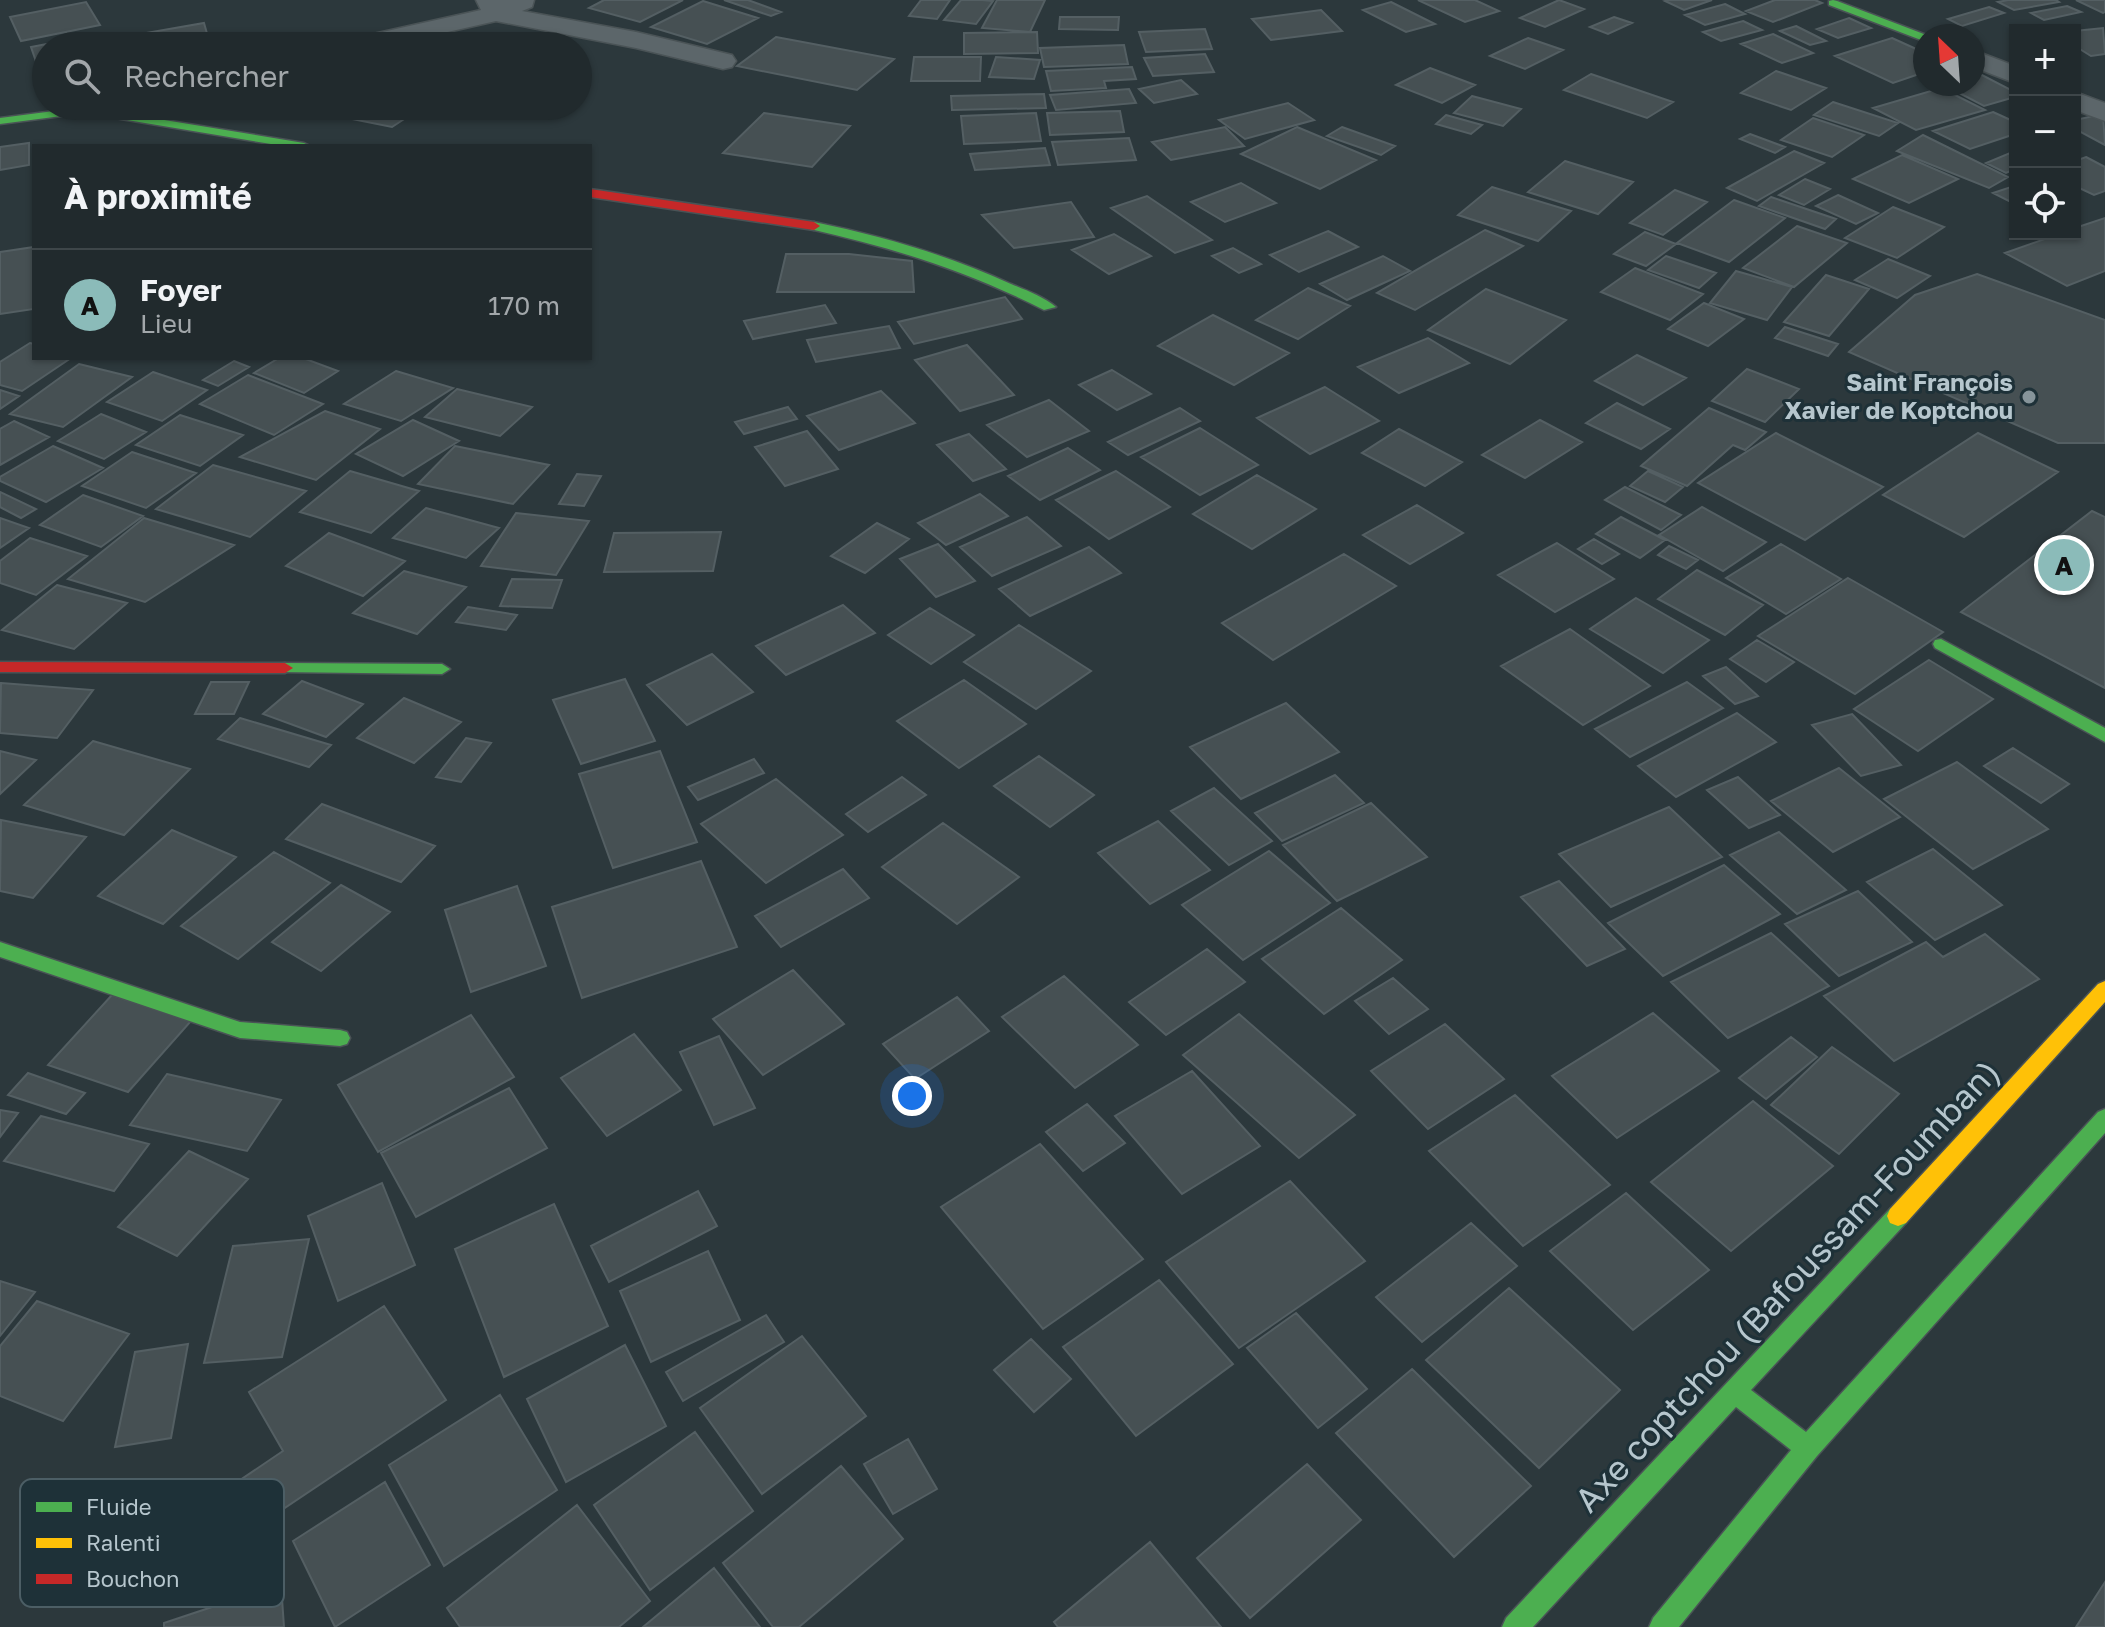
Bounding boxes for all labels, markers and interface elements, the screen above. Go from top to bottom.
north arrow [1913,24,1985,96]
map controls [2009,24,2081,240]
button: + [2009,24,2081,96]
search box [32,32,592,120]
icon: search [60,54,104,98]
text: Rechercher [124,58,289,94]
button: − [2009,96,2081,168]
button: locate [2009,168,2081,240]
text: À proximité [64,176,252,216]
text: Foyer [140,272,222,308]
text: A [81,290,99,321]
text: 170 m [488,290,560,321]
text: Lieu [140,308,193,339]
place label: Saint François Xavier de Koptchou [1784,367,2013,424]
marker: Saint François Xavier de Koptchou [2020,388,2038,406]
pin: A [2038,535,2090,595]
street label: Axe coptchou (Bafoussam-Foumban) [1566,1051,2007,1520]
your location [892,1076,932,1116]
legend [20,1479,284,1607]
text: Fluide [86,1493,152,1520]
text: Ralenti [86,1529,161,1556]
text: Bouchon [86,1565,180,1592]

